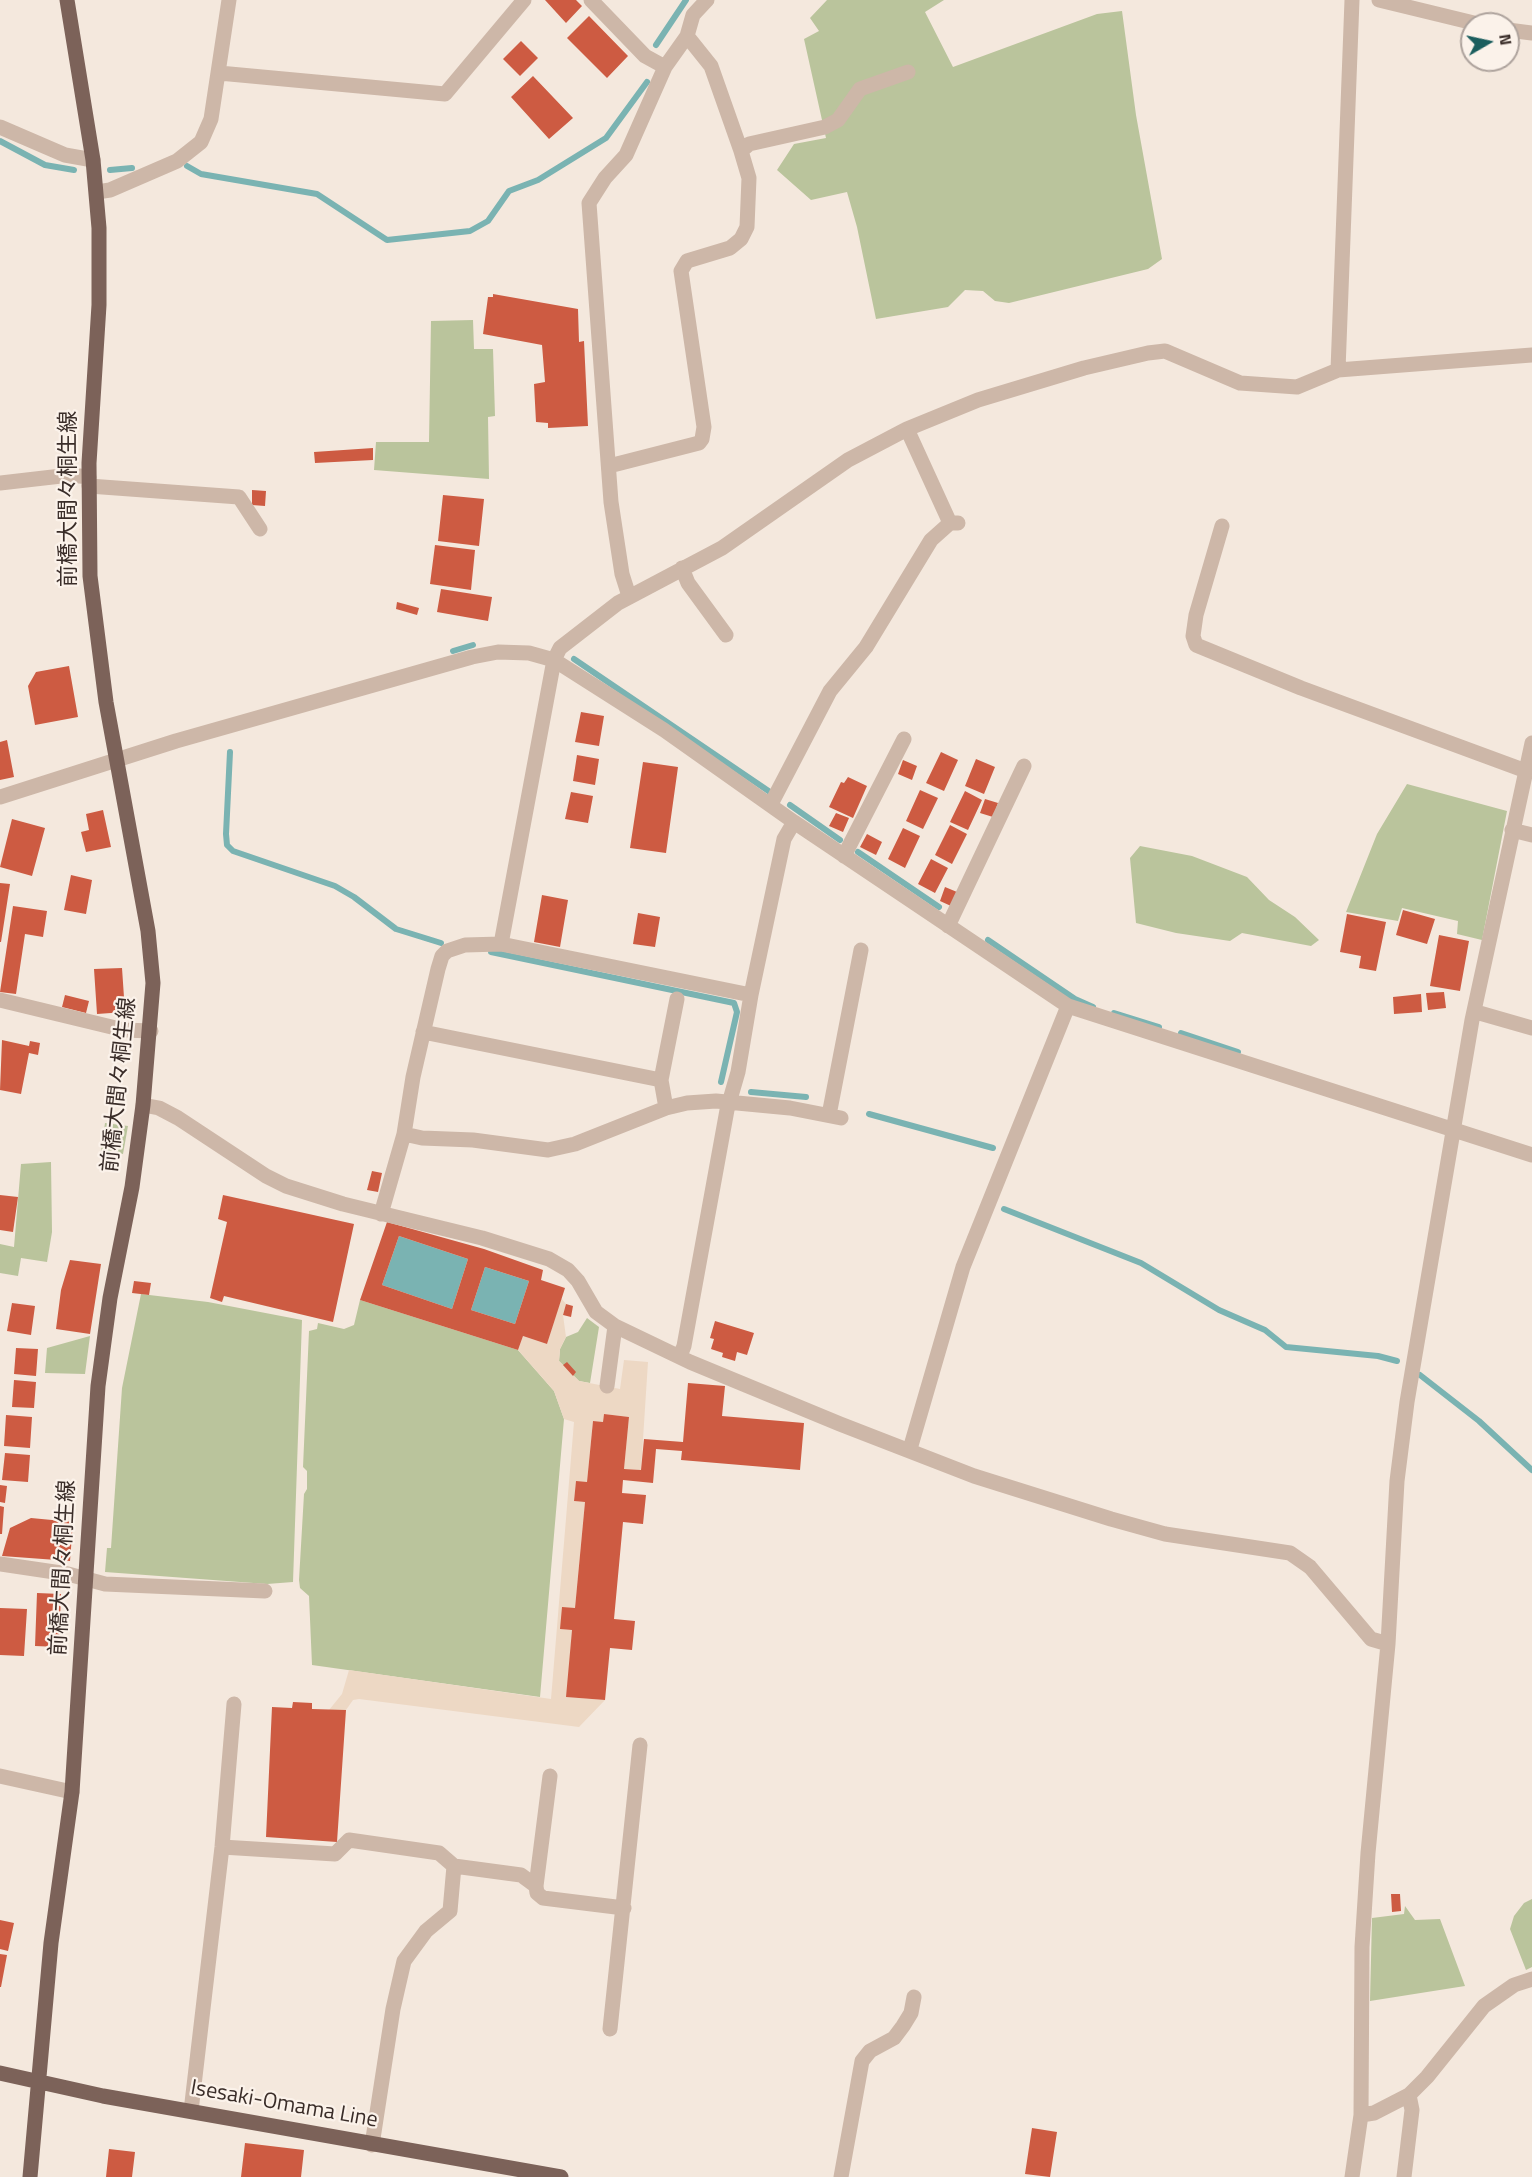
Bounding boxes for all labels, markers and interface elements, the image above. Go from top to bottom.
north arrow [1460,12,1520,72]
text: N [1493,32,1519,47]
street label: 前橋大間々桐生線 [57,411,83,587]
street label: 前橋大間々桐生線 [98,996,142,1174]
street label: 前橋大間々桐生線 [46,1479,82,1657]
street label: Isesaki-Omama Line [188,2076,380,2134]

